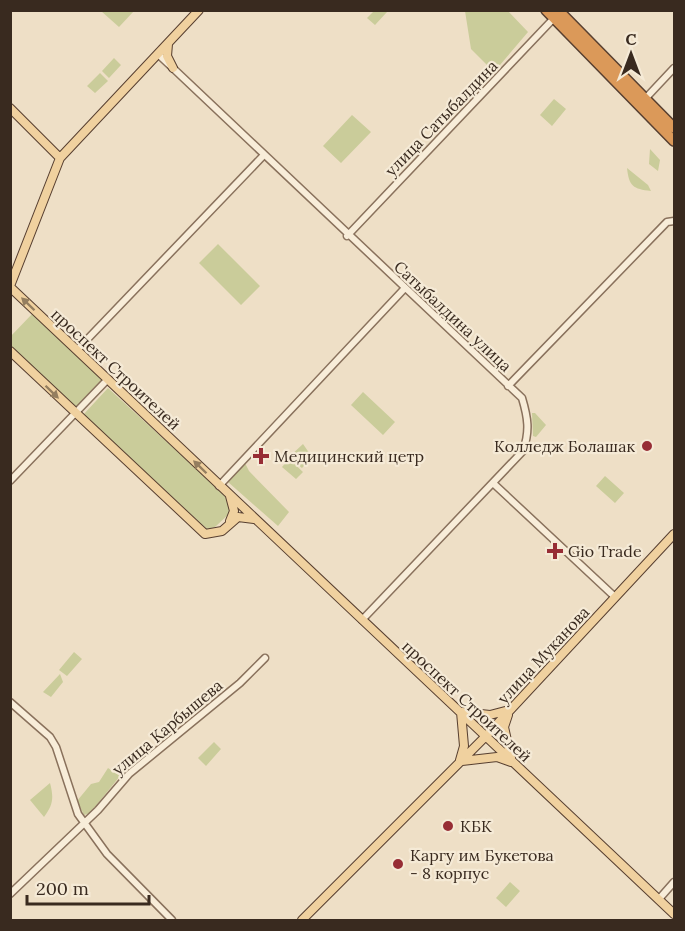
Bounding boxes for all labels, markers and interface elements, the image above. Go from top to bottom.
north arrow [601,24,661,84]
text: С [625,29,637,49]
street label: улица Сатыбалдина [380,56,502,180]
street label: Сатыбалдина улица [390,256,516,376]
one-way arrow [21,297,35,311]
street label: проспект Строителей [47,304,185,434]
one-way arrow [45,384,59,398]
place label: Колледж Болашак [494,436,635,456]
marker: Колледж Болашак [640,439,654,453]
place label: Медицинский цетр [274,446,424,466]
marker: Медицинский цетр [252,447,270,465]
one-way arrow [192,460,207,474]
place label: Gio Trade [568,541,642,561]
marker: Gio Trade [546,542,564,560]
street label: улица Муканова [493,602,593,708]
street label: проспект Строителей [398,636,536,766]
street label: улица Карбышева [108,675,226,779]
place label: КБК [460,816,492,836]
marker: КБК [441,819,455,833]
place label: Каргу им Букетова - 8 корпус [410,845,554,883]
marker: Каргу им Букетова - 8 корпус [391,857,405,871]
scale bar [27,868,148,906]
text: 200 m [36,877,89,900]

